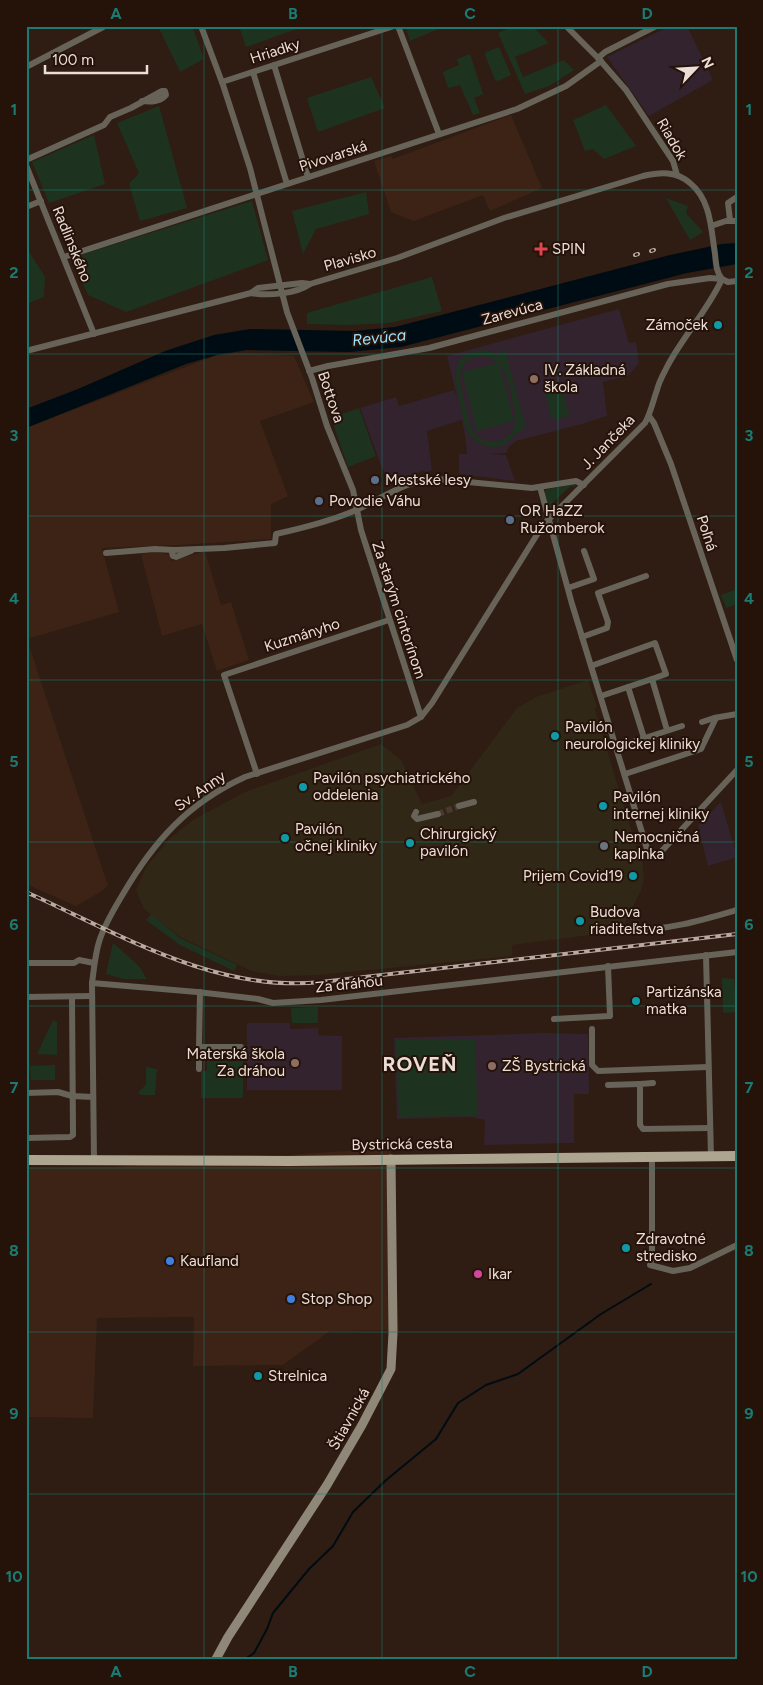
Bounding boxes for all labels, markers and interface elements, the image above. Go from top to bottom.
text: A [110,4,122,23]
text: B [288,4,298,23]
text: C [464,4,476,23]
text: D [641,4,653,23]
street label: Hriadky [248,34,302,68]
scale bar [45,42,148,74]
north arrow [670,42,720,92]
text: 100 m [52,51,94,69]
text: N [697,54,717,71]
text: 1 [11,100,17,119]
text: 1 [746,100,752,119]
street label: Riadok [653,115,691,164]
street label: Pivovarská [297,137,369,175]
street label: Radlinského [49,203,96,285]
place label: SPIN [552,240,586,258]
marker: SPIN [534,242,548,256]
street label: Plavisko [322,243,379,275]
text: 2 [9,263,19,282]
text: 2 [744,263,754,282]
street label: Zarevúca [480,295,544,329]
place label: Zámoček [646,316,709,334]
marker: Zámoček [712,319,724,331]
water label: Revúca [351,325,407,350]
place label: IV. Základná škola [544,361,626,396]
street label: Bottova [314,369,348,425]
marker: IV. Základná škola [528,373,540,385]
street label: J. Jančeka [577,411,639,473]
text: 3 [10,426,19,445]
text: 3 [745,426,754,445]
place label: Mestské lesy [385,471,471,489]
marker: Mestské lesy [369,474,381,486]
place label: Povodie Váhu [329,492,421,510]
marker: Povodie Váhu [313,495,325,507]
place label: OR HaZZ Ružomberok [520,502,605,537]
street label: Poľná [693,513,721,553]
marker: OR HaZZ Ružomberok [504,514,516,526]
street label: Za starým cintorínom [368,539,430,681]
text: 4 [9,589,19,608]
text: 4 [744,589,754,608]
street label: Kuzmányho [262,614,342,656]
place label: Pavilón neurologickej kliniky [565,718,700,753]
marker: Pavilón neurologickej kliniky [549,730,561,742]
text: 5 [9,752,19,771]
text: 5 [744,752,754,771]
street label: Sv. Anny [171,767,229,815]
place label: Pavilón psychiatrického oddelenia [313,769,471,804]
marker: Pavilón psychiatrického oddelenia [297,781,309,793]
place label: Pavilón internej kliniky [613,788,709,823]
marker: Pavilón internej kliniky [597,800,609,812]
place label: Pavilón očnej kliniky [295,820,377,855]
place label: Chirurgický pavilón [420,825,497,860]
place label: Nemocničná kaplnka [614,828,699,863]
marker: Pavilón očnej kliniky [279,832,291,844]
marker: Chirurgický pavilón [404,837,416,849]
marker: Nemocničná kaplnka [598,840,610,852]
place label: Prijem Covid19 [523,867,623,885]
marker: Prijem Covid19 [627,870,639,882]
place label: Budova riaditeľstva [590,903,664,938]
text: 6 [9,915,19,934]
marker: Budova riaditeľstva [574,915,586,927]
text: 6 [744,915,754,934]
street label: Za dráhou [314,972,384,996]
place label: Partizánska matka [646,983,722,1018]
marker: Partizánska matka [630,995,642,1007]
place label: Materská škola Za dráhou [187,1045,285,1080]
district label: ROVEŇ [383,1052,457,1076]
marker: Materská škola Za dráhou [289,1057,301,1069]
place label: ZŠ Bystrická [502,1057,586,1075]
marker: ZŠ Bystrická [486,1060,498,1072]
text: 7 [10,1078,19,1097]
text: 7 [745,1078,754,1097]
street label: Bystrická cesta [351,1134,453,1154]
place label: Zdravotné stredisko [636,1230,706,1265]
text: 8 [9,1241,19,1260]
text: 8 [744,1241,754,1260]
marker: Zdravotné stredisko [620,1242,632,1254]
place label: Kaufland [180,1252,239,1270]
marker: Kaufland [164,1255,176,1267]
place label: Ikar [488,1265,512,1283]
marker: Ikar [472,1268,484,1280]
place label: Stop Shop [301,1290,372,1308]
marker: Stop Shop [285,1293,297,1305]
place label: Strelnica [268,1367,327,1385]
marker: Strelnica [252,1370,264,1382]
street label: Štiavnická [325,1385,373,1453]
text: 9 [9,1404,19,1423]
text: 9 [744,1404,754,1423]
text: 10 [5,1567,23,1586]
text: 10 [740,1567,758,1586]
text: A [110,1662,122,1681]
text: B [288,1662,298,1681]
text: C [464,1662,476,1681]
text: D [641,1662,653,1681]

